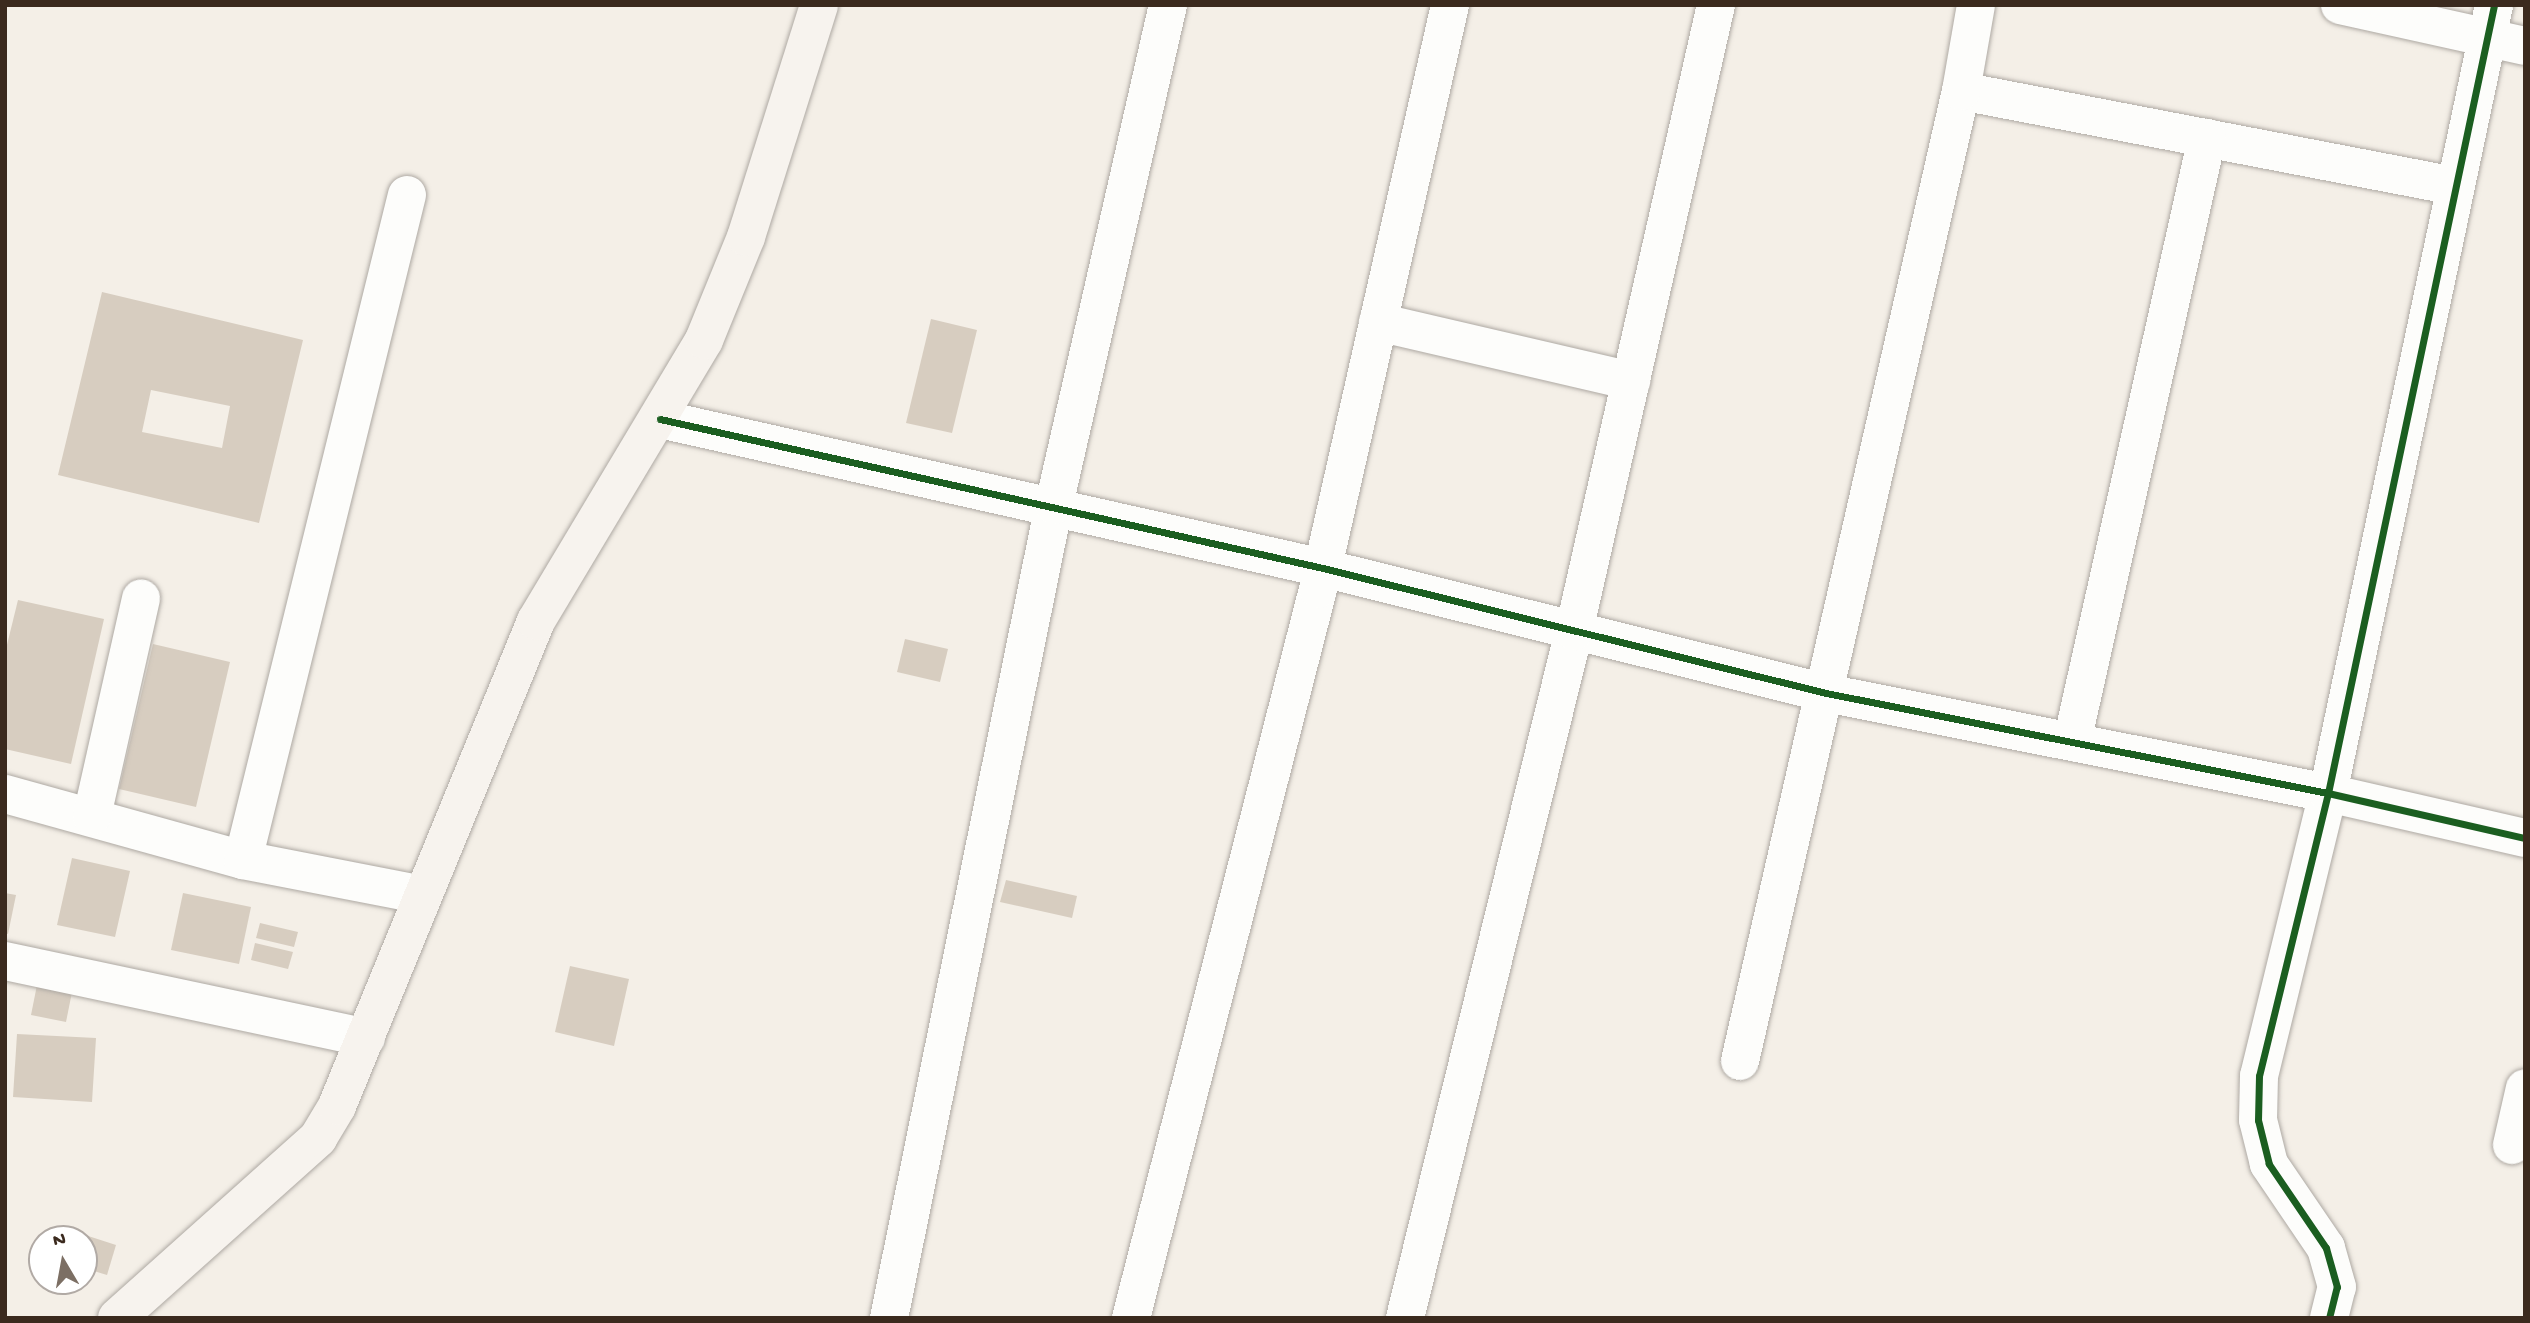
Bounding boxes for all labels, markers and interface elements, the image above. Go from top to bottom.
north arrow [28,1225,98,1295]
text: N [52,1228,68,1253]

